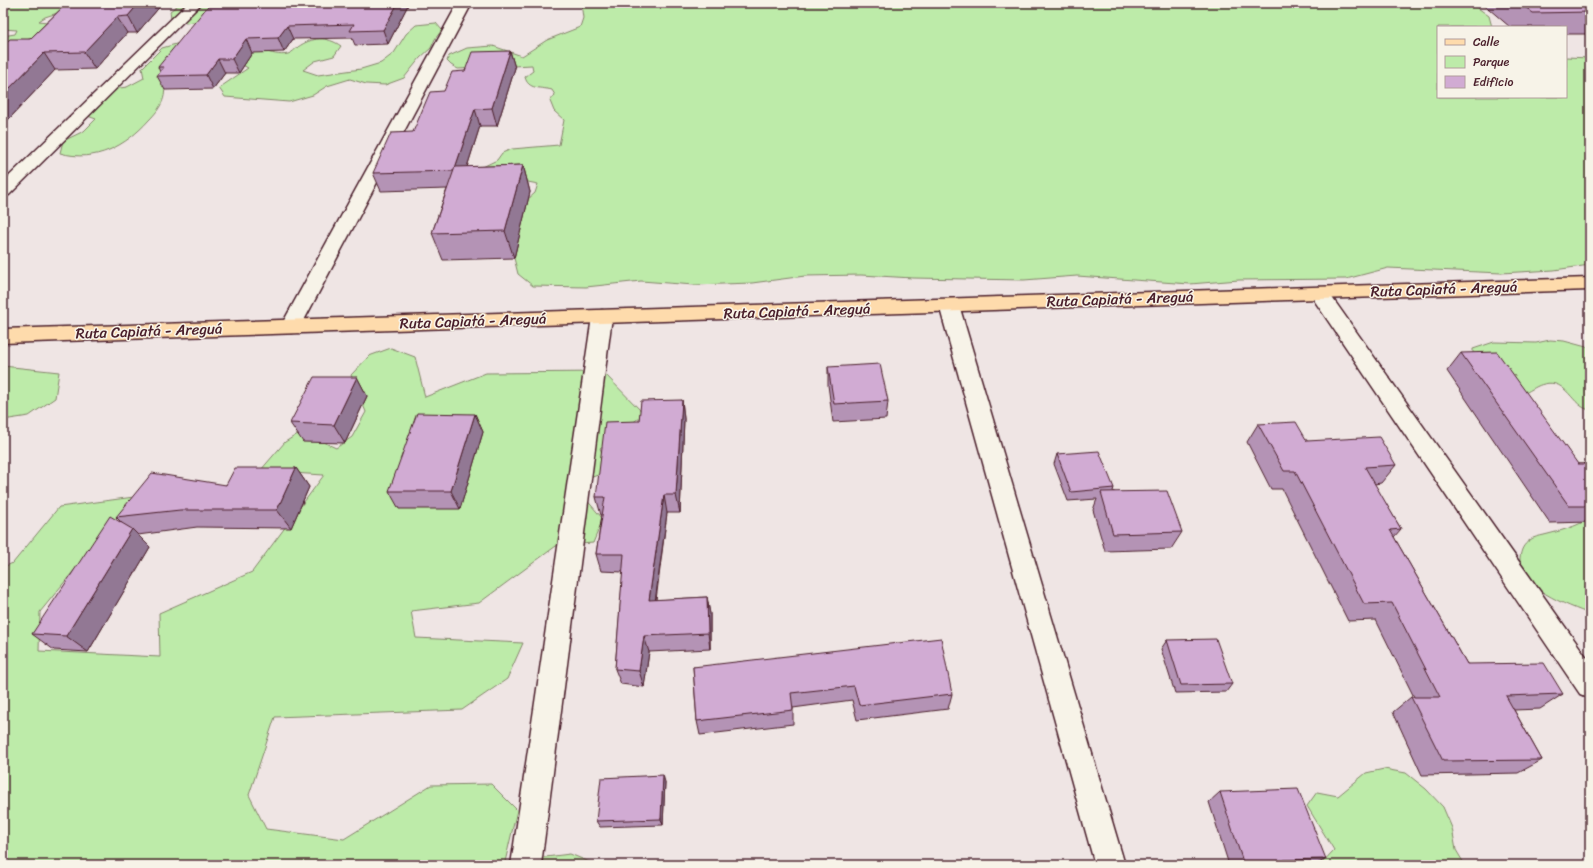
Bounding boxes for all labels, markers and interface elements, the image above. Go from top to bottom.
legend [1437,26,1567,98]
text: Calle [1473,31,1500,53]
text: Parque [1473,51,1510,73]
text: Edificio [1473,71,1513,93]
street label: Ruta Capiatá - Areguá [1370,273,1518,305]
street label: Ruta Capiatá - Areguá [1046,283,1194,315]
street label: Ruta Capiatá - Areguá [723,295,871,327]
street label: Ruta Capiatá - Areguá [399,305,547,337]
street label: Ruta Capiatá - Areguá [75,315,223,347]

